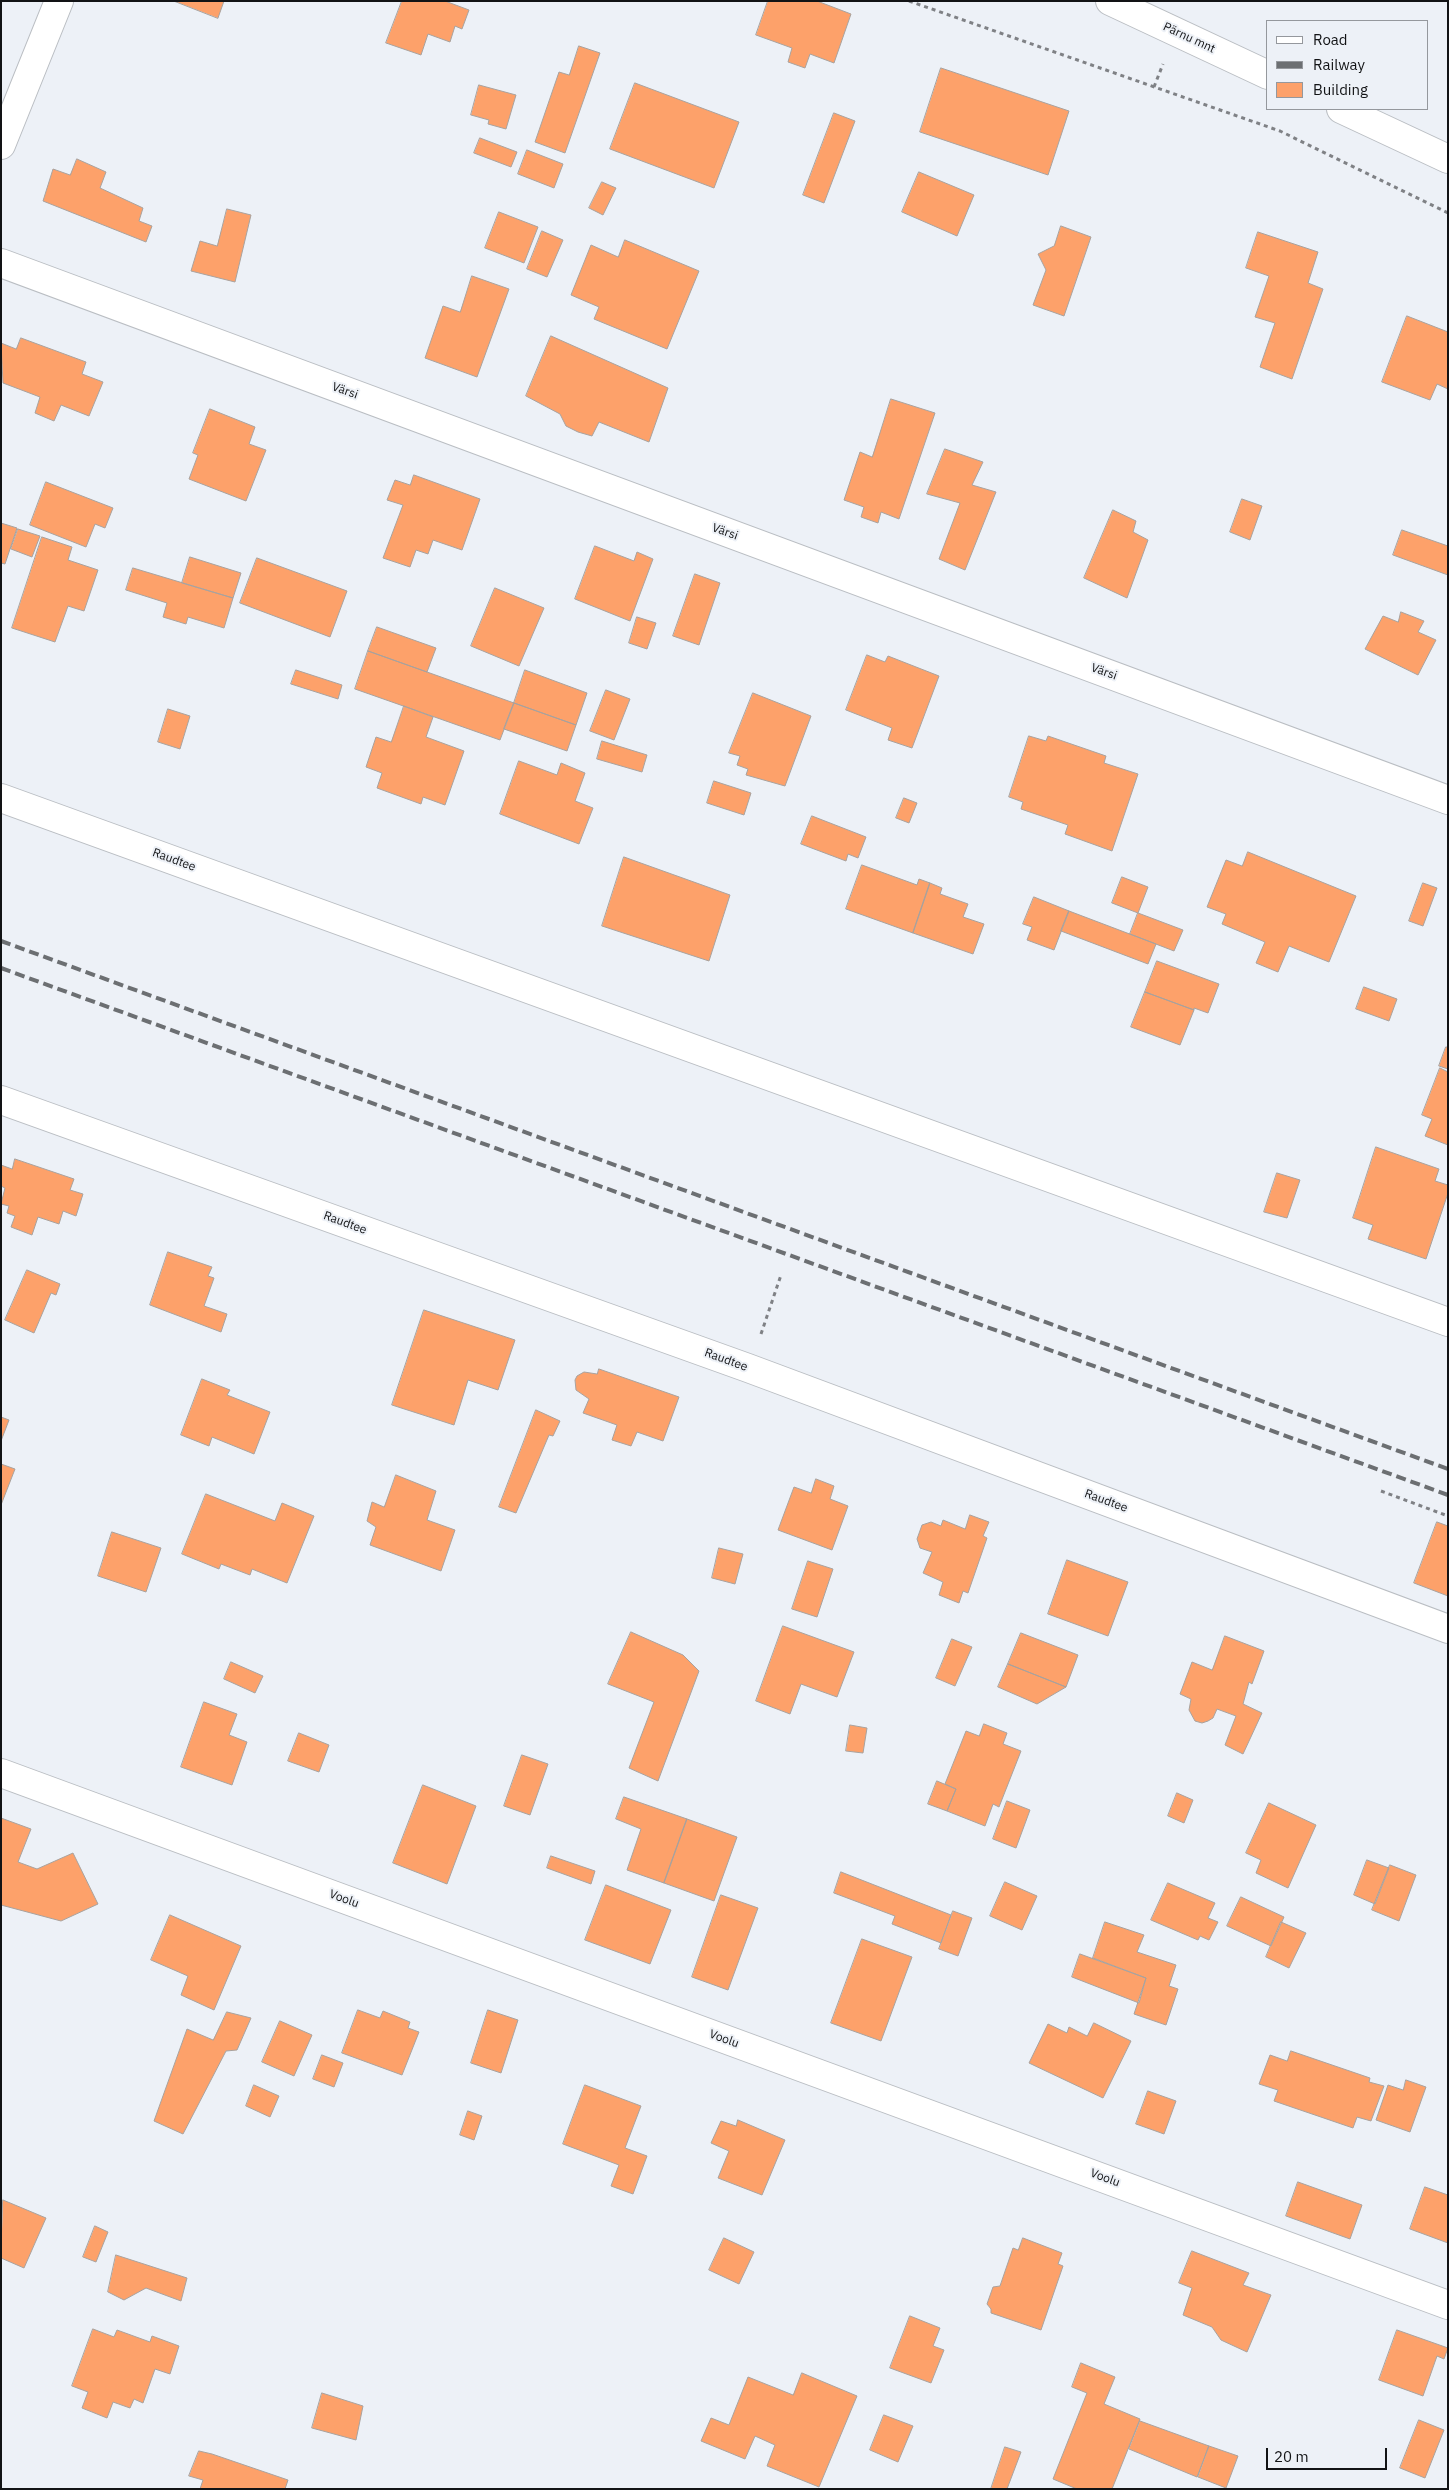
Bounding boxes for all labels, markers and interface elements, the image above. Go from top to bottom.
street label: Pärnu mnt [1161,20,1217,56]
legend [1266,20,1429,110]
text: Road [1313,30,1348,49]
text: Railway [1313,55,1365,74]
text: Building [1313,80,1368,99]
street label: Värsi [330,380,360,402]
street label: Värsi [710,521,740,543]
street label: Värsi [1089,661,1119,683]
street label: Raudtee [150,846,198,874]
street label: Raudtee [321,1209,369,1237]
street label: Raudtee [702,1346,750,1374]
street label: Raudtee [1082,1487,1130,1515]
street label: Voolu [327,1887,361,1911]
street label: Voolu [707,2027,741,2051]
street label: Voolu [1088,2166,1122,2190]
scale bar [1269,2438,1390,2470]
text: 20 m [1274,2447,1309,2466]

